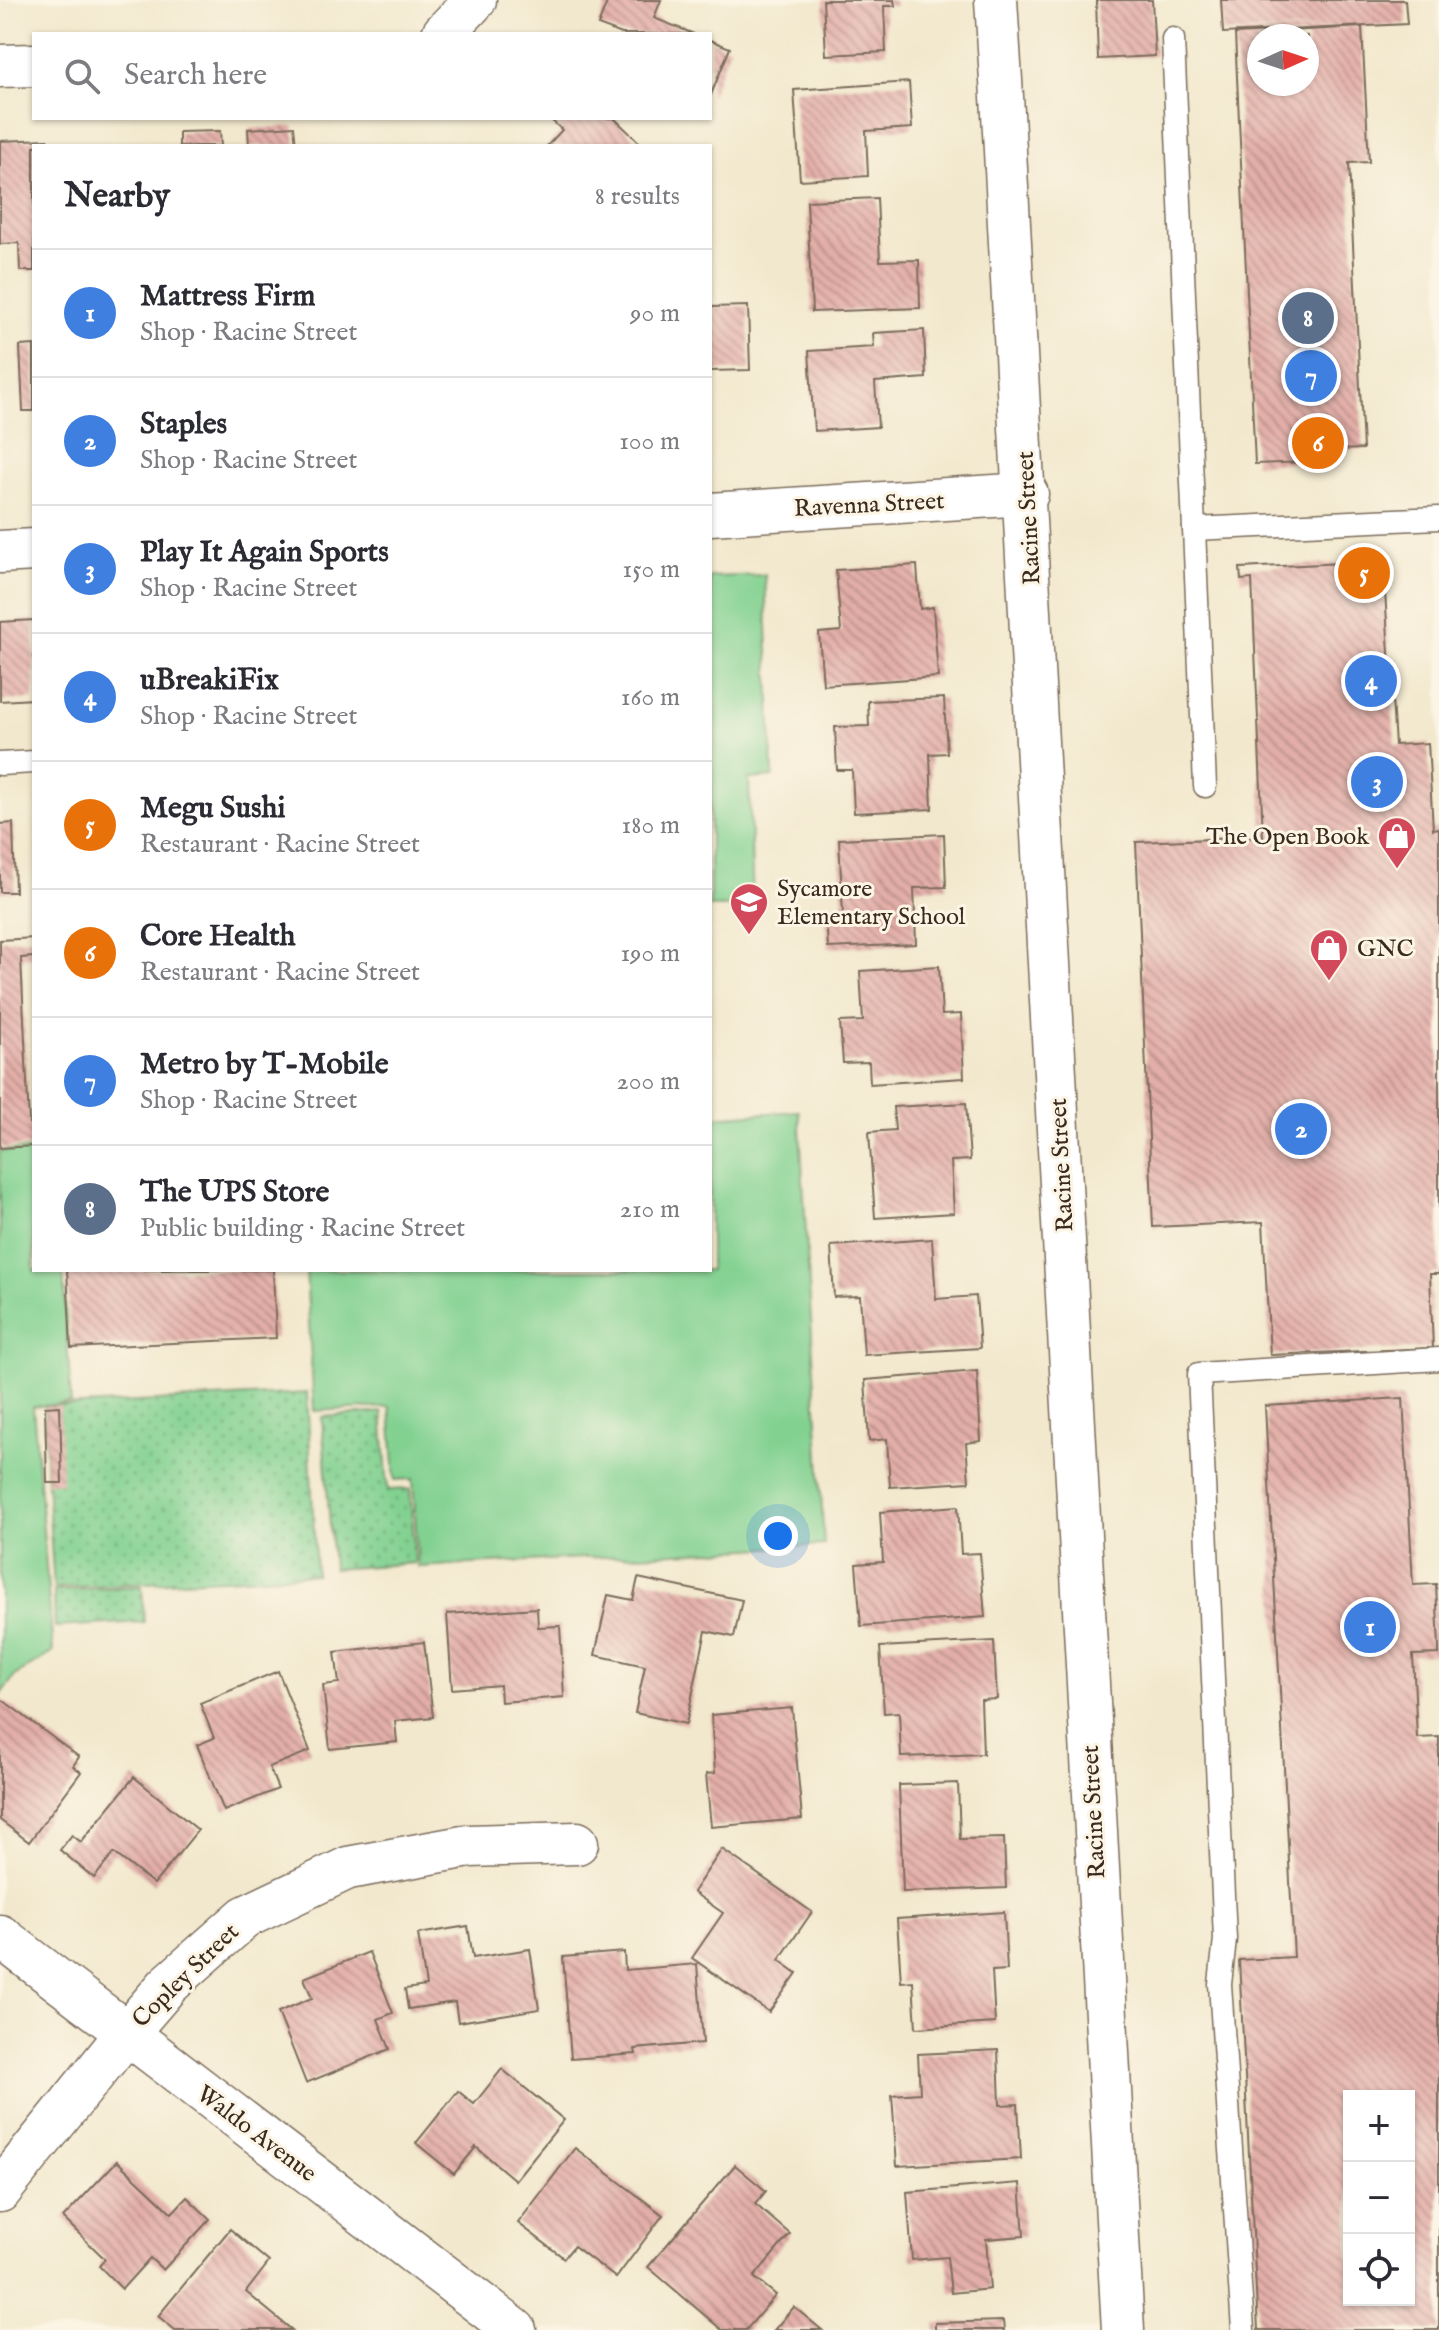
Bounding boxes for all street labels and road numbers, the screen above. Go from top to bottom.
street label: Racine Street [1011,450,1048,586]
street label: Ravenna Street [793,486,945,525]
street label: Racine Street [1044,1097,1081,1233]
street label: Racine Street [1076,1744,1113,1880]
street label: Copley Street [126,1917,246,2035]
street label: Waldo Avenue [190,2079,322,2189]

